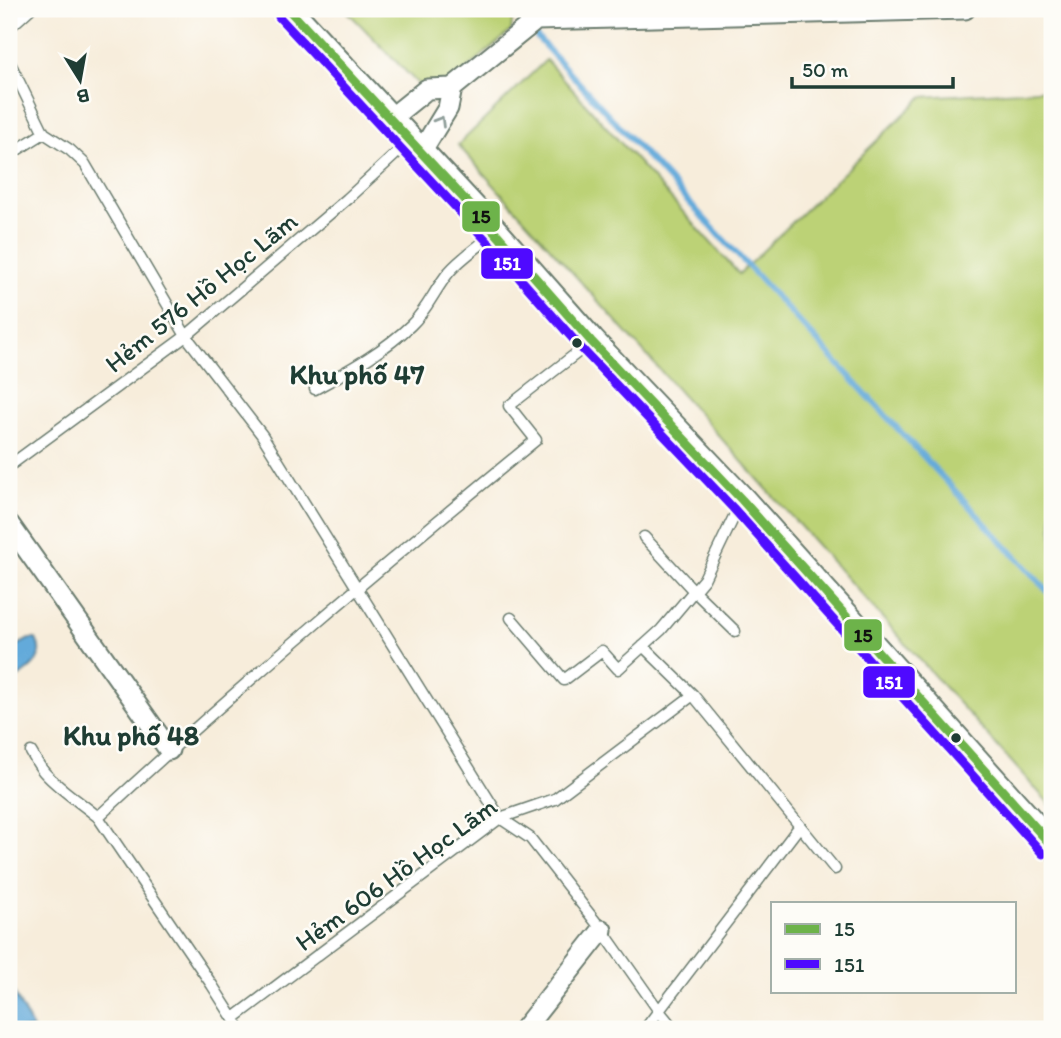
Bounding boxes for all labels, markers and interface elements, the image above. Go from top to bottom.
north arrow [46,46,116,116]
scale bar [792,46,953,90]
text: 50 m [802,57,849,82]
text: B [75,84,91,109]
one-way arrow [432,116,445,129]
line badge: 15 [461,200,501,233]
street label: Hẻm 576 Hồ Học Lãm [98,205,304,379]
text: 15 [472,205,490,228]
line badge: 151 [480,247,534,280]
text: 151 [493,252,521,275]
unlabelled marker [570,336,584,350]
district label: Khu phố 47 [290,357,425,391]
line badge: 15 [843,618,883,652]
text: 15 [854,624,872,647]
line badge: 151 [862,665,916,699]
text: 151 [875,671,903,694]
district label: Khu phố 48 [63,718,199,752]
unlabelled marker [949,731,963,745]
street label: Hẻm 606 Hồ Học Lãm [289,790,503,958]
legend [771,902,1016,992]
text: 15 [834,916,855,941]
text: 151 [834,952,865,977]

